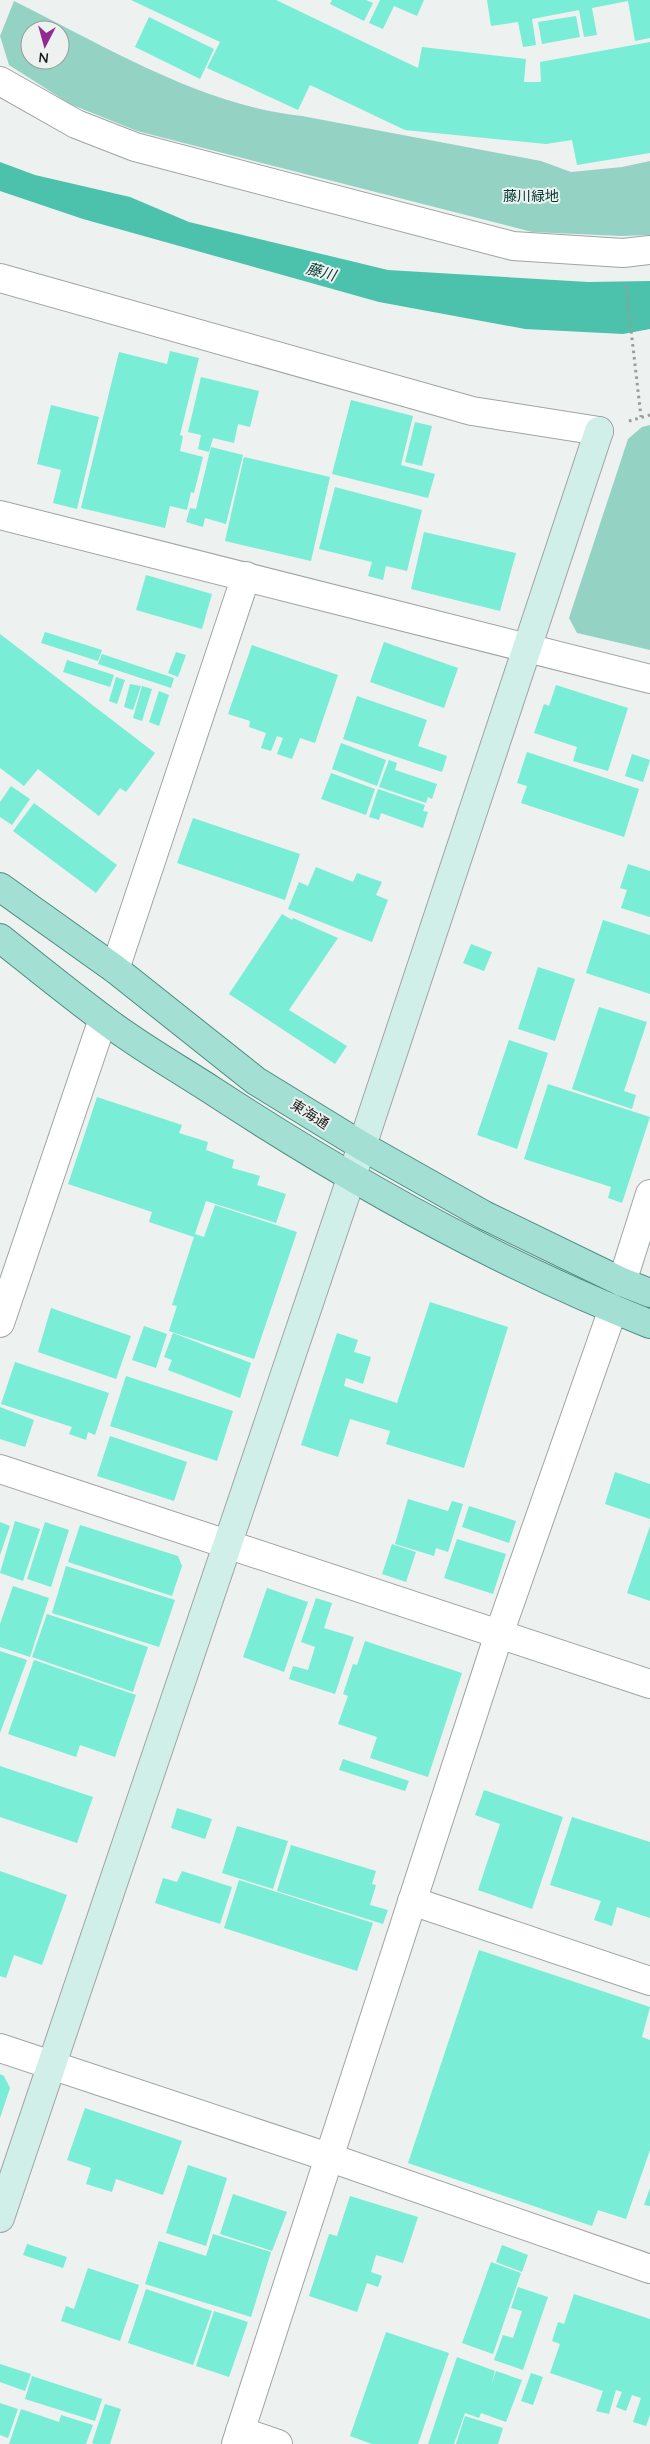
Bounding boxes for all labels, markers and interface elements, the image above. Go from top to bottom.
north arrow [20,20,70,70]
text: N [38,48,50,67]
park label: 藤川緑地 [503,187,559,205]
water label: 藤川 [304,258,340,285]
street label: 東海通 [287,1095,333,1133]

